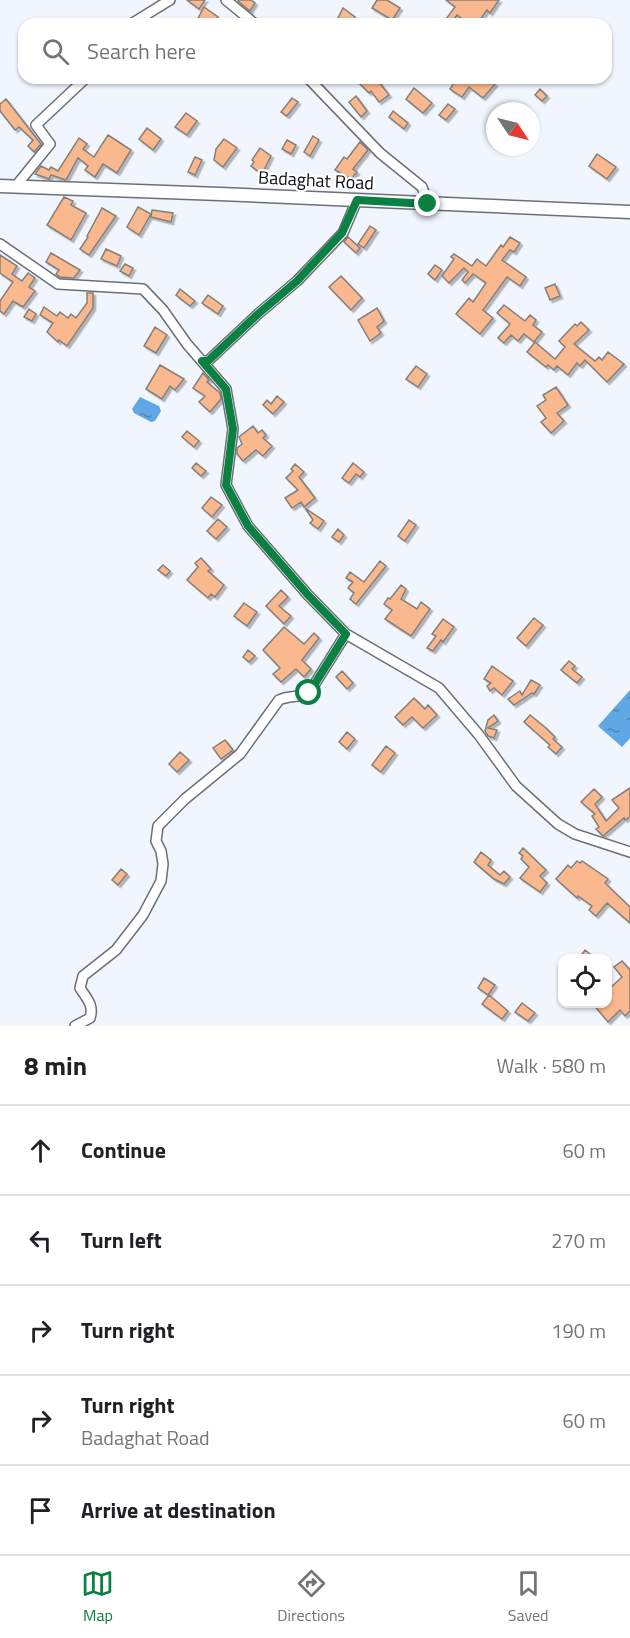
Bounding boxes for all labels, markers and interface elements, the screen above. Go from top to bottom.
search box [18,18,612,84]
text: Search here [87,34,196,68]
icon: search [39,35,72,68]
north arrow [486,102,540,156]
street label: Badaghat Road [257,163,375,197]
route end [414,190,440,216]
route start [295,679,321,705]
map controls [558,954,612,1008]
button: locate [558,954,612,1008]
text: 8 min [24,1046,87,1085]
text: Walk · 580 m [497,1050,606,1081]
text: Continue [81,1133,166,1167]
icon: ahead [24,1134,57,1167]
text: 60 m [562,1135,606,1166]
text: Turn left [81,1223,162,1257]
icon: left [24,1224,57,1257]
text: 270 m [551,1225,606,1256]
text: Turn right [81,1313,175,1347]
icon: right [24,1314,57,1347]
text: 190 m [551,1315,606,1346]
text: Turn right [81,1388,175,1422]
icon: right [24,1404,57,1437]
text: 60 m [562,1405,606,1436]
text: Badaghat Road [81,1422,210,1453]
text: Arrive at destination [81,1493,276,1527]
icon: arrive [24,1494,57,1527]
tab: Map [81,1567,114,1627]
tab: Directions [277,1567,345,1627]
tab: Saved [508,1567,549,1627]

